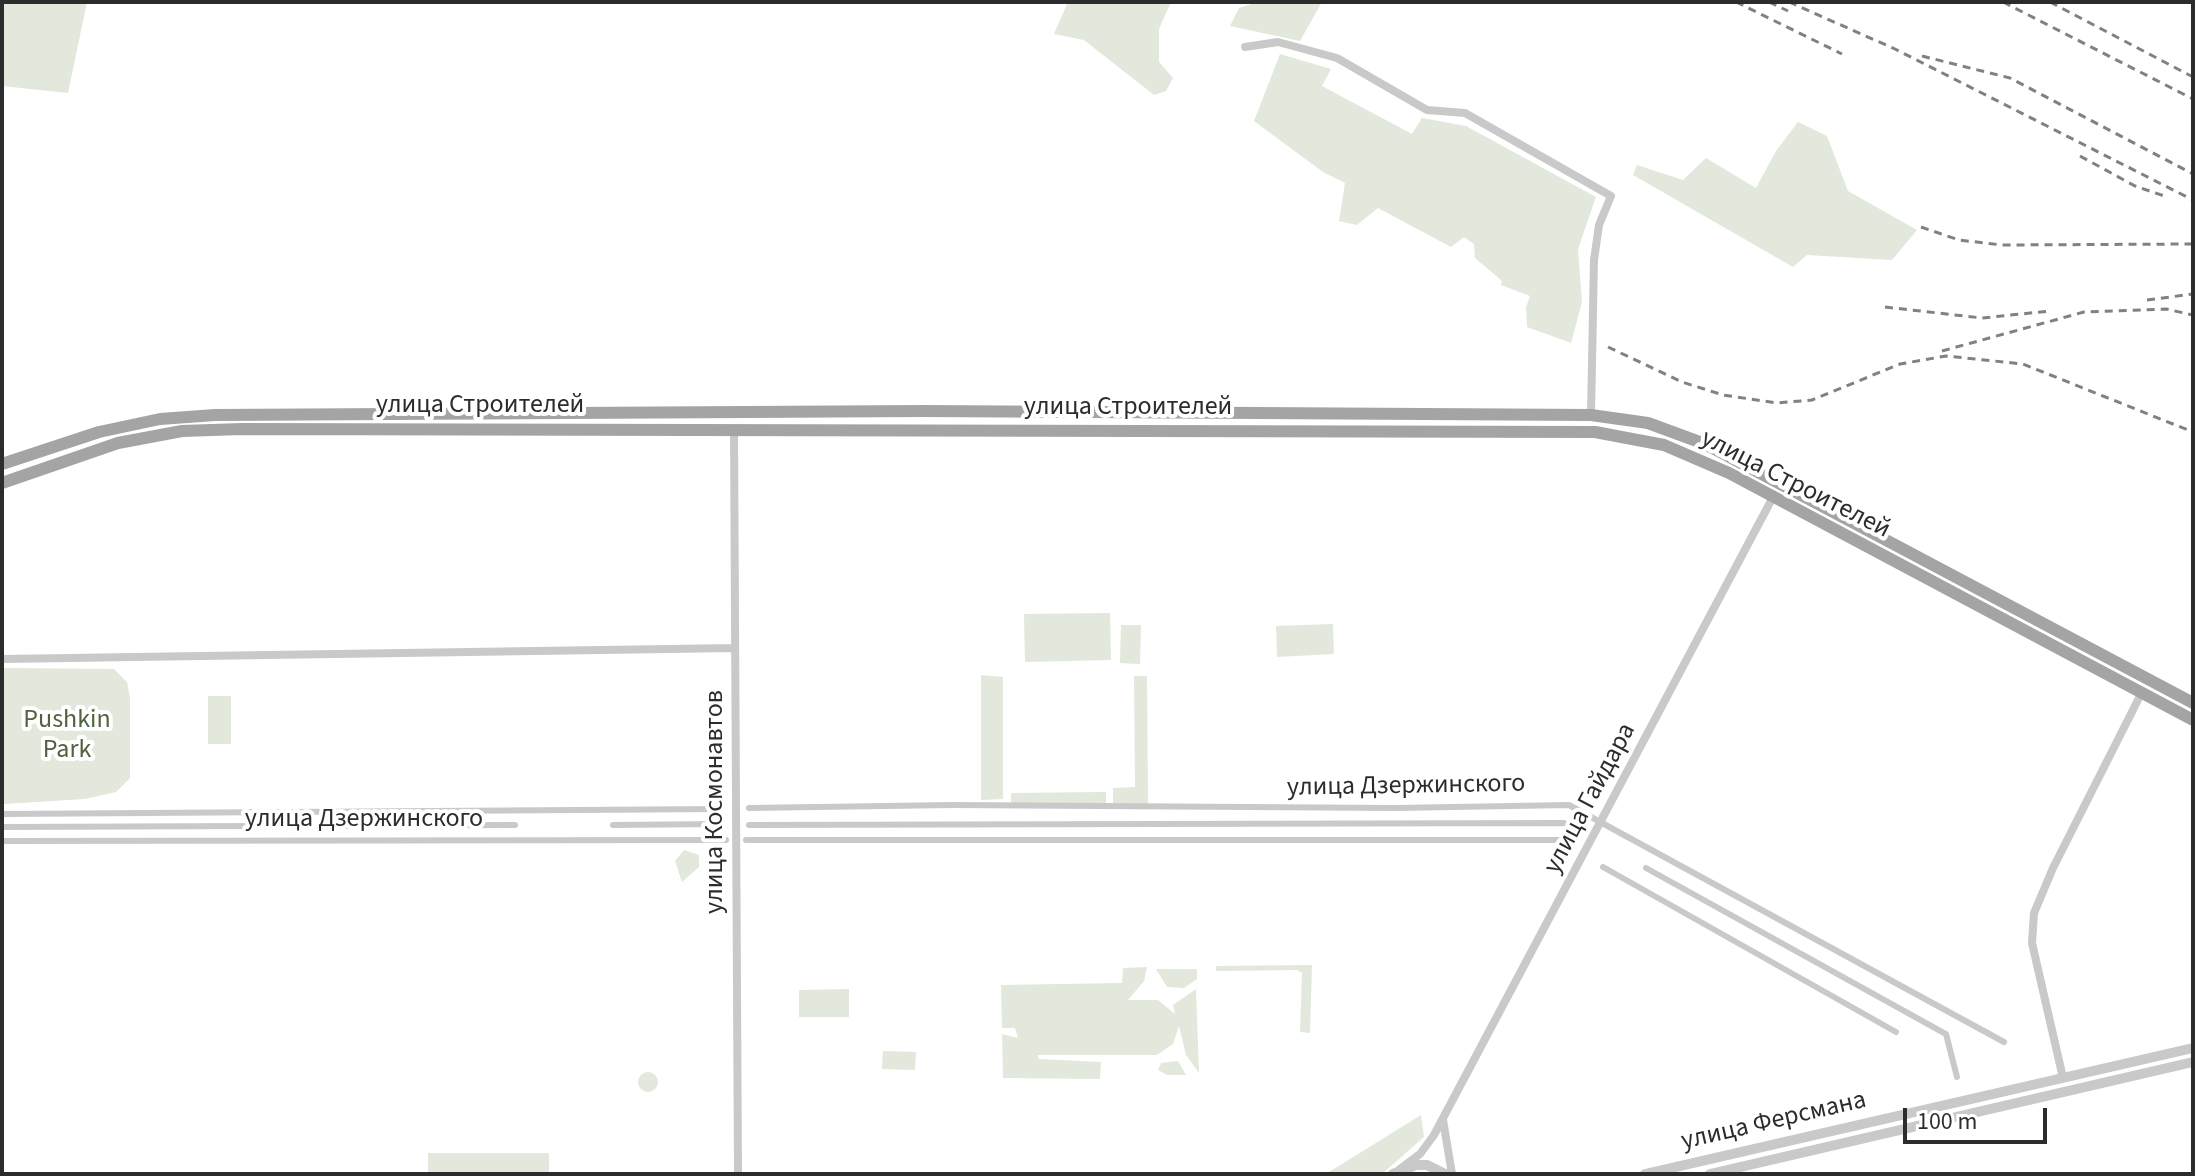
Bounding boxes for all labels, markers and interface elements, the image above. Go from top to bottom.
street label: улица Строителей [376,390,584,422]
street label: улица Строителей [1024,392,1232,424]
street label: улица Строителей [1695,424,1895,546]
street label: улица Космонавтов [700,690,732,914]
park label: Pushkin Park [23,705,111,766]
street label: улица Гайдара [1538,718,1644,880]
street label: улица Дзержинского [1287,769,1525,805]
street label: улица Дзержинского [245,804,483,836]
street label: улица Ферсмана [1678,1086,1870,1158]
scale bar [1907,1092,2051,1142]
text: 100 m [1917,1104,1977,1139]

